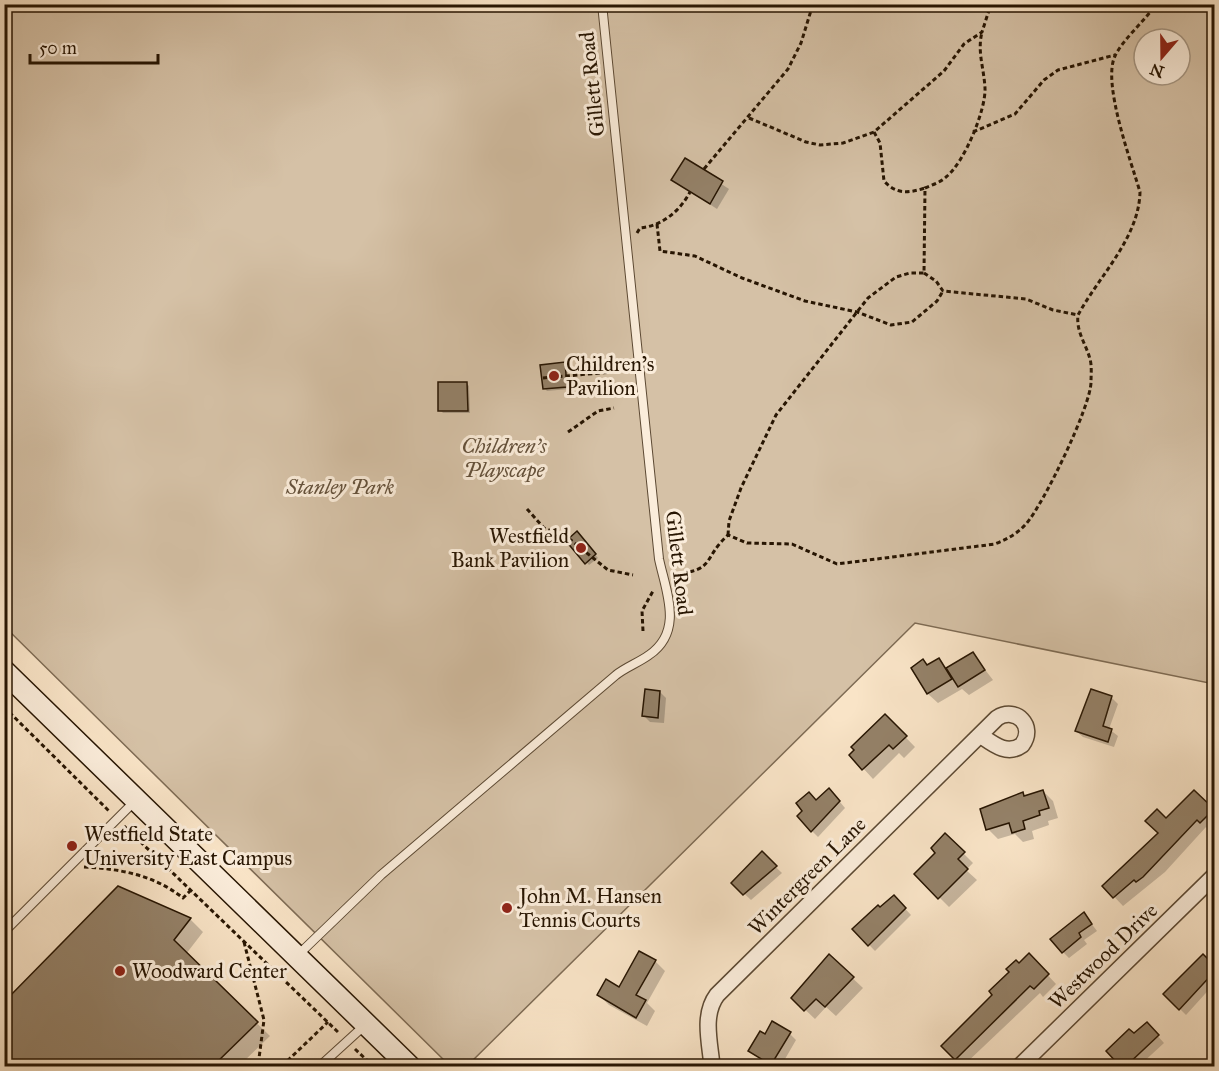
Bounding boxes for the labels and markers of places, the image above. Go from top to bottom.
place label: Children's Pavilion [566,351,654,401]
marker: Children's Pavilion [547,369,561,383]
place label: Westfield Bank Pavilion [451,523,569,573]
marker: Westfield Bank Pavilion [574,541,588,555]
place label: Westfield State University East Campus [84,821,292,871]
marker: Westfield State University East Campus [65,839,79,853]
place label: John M. Hansen Tennis Courts [517,883,662,933]
marker: John M. Hansen Tennis Courts [500,901,514,915]
place label: Woodward Center [132,958,287,984]
marker: Woodward Center [113,964,127,978]

